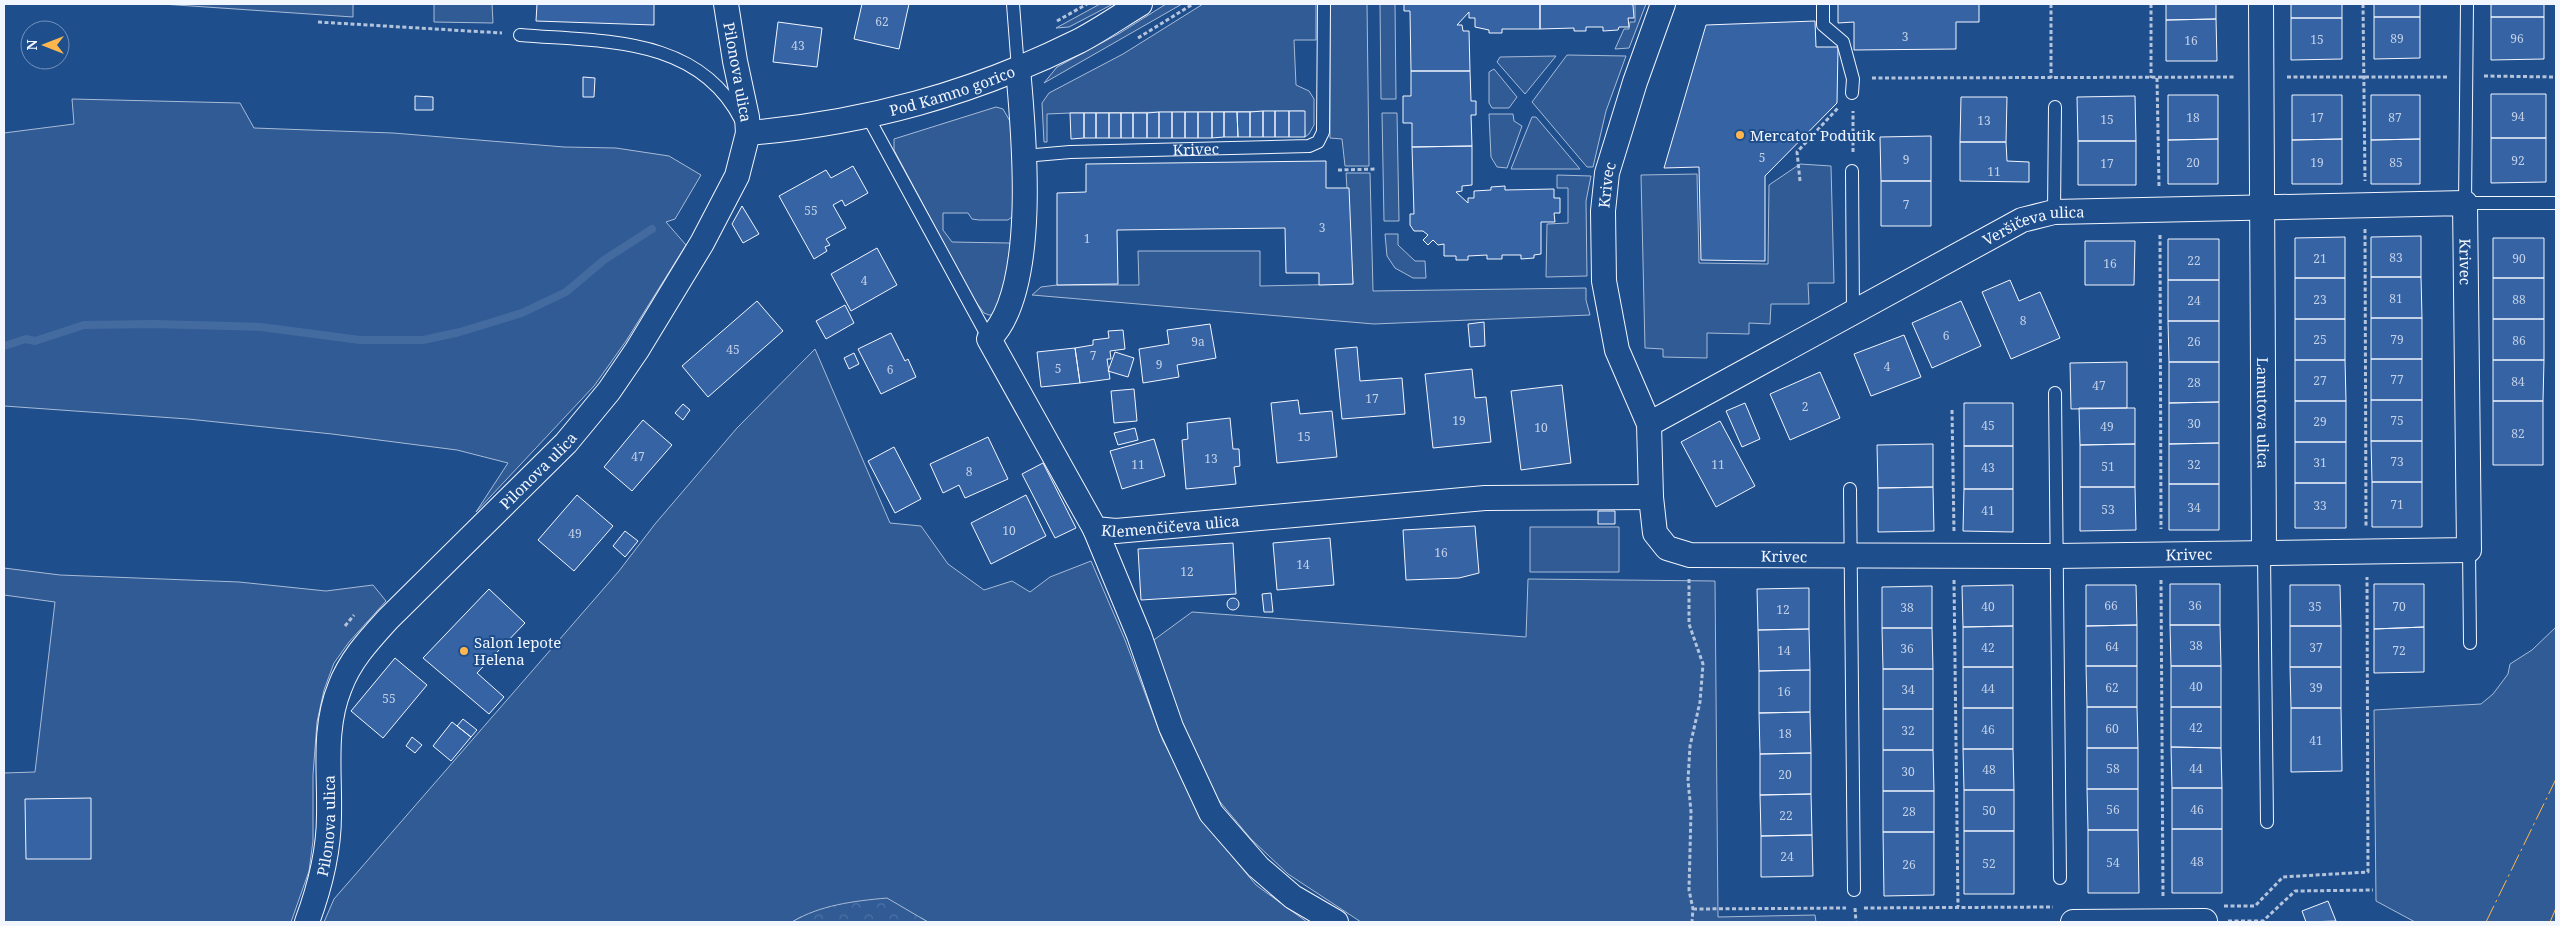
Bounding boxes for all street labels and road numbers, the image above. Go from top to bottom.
street label: Pilonova ulica [719,20,757,124]
street label: Pod Kamno gorico [887,61,1018,120]
street label: Krivec [1172,138,1219,159]
street label: Krivec [1593,159,1620,209]
street label: Veršičeva ulica [1979,201,2085,250]
street label: Krivec [2455,238,2476,285]
street label: Lamutova ulica [2253,357,2274,469]
street label: Pilonova ulica [495,428,581,513]
street label: Klemenčičeva ulica [1100,510,1240,541]
street label: Krivec [2166,544,2212,564]
street label: Krivec [1761,546,1807,566]
street label: Pilonova ulica [312,775,339,878]

